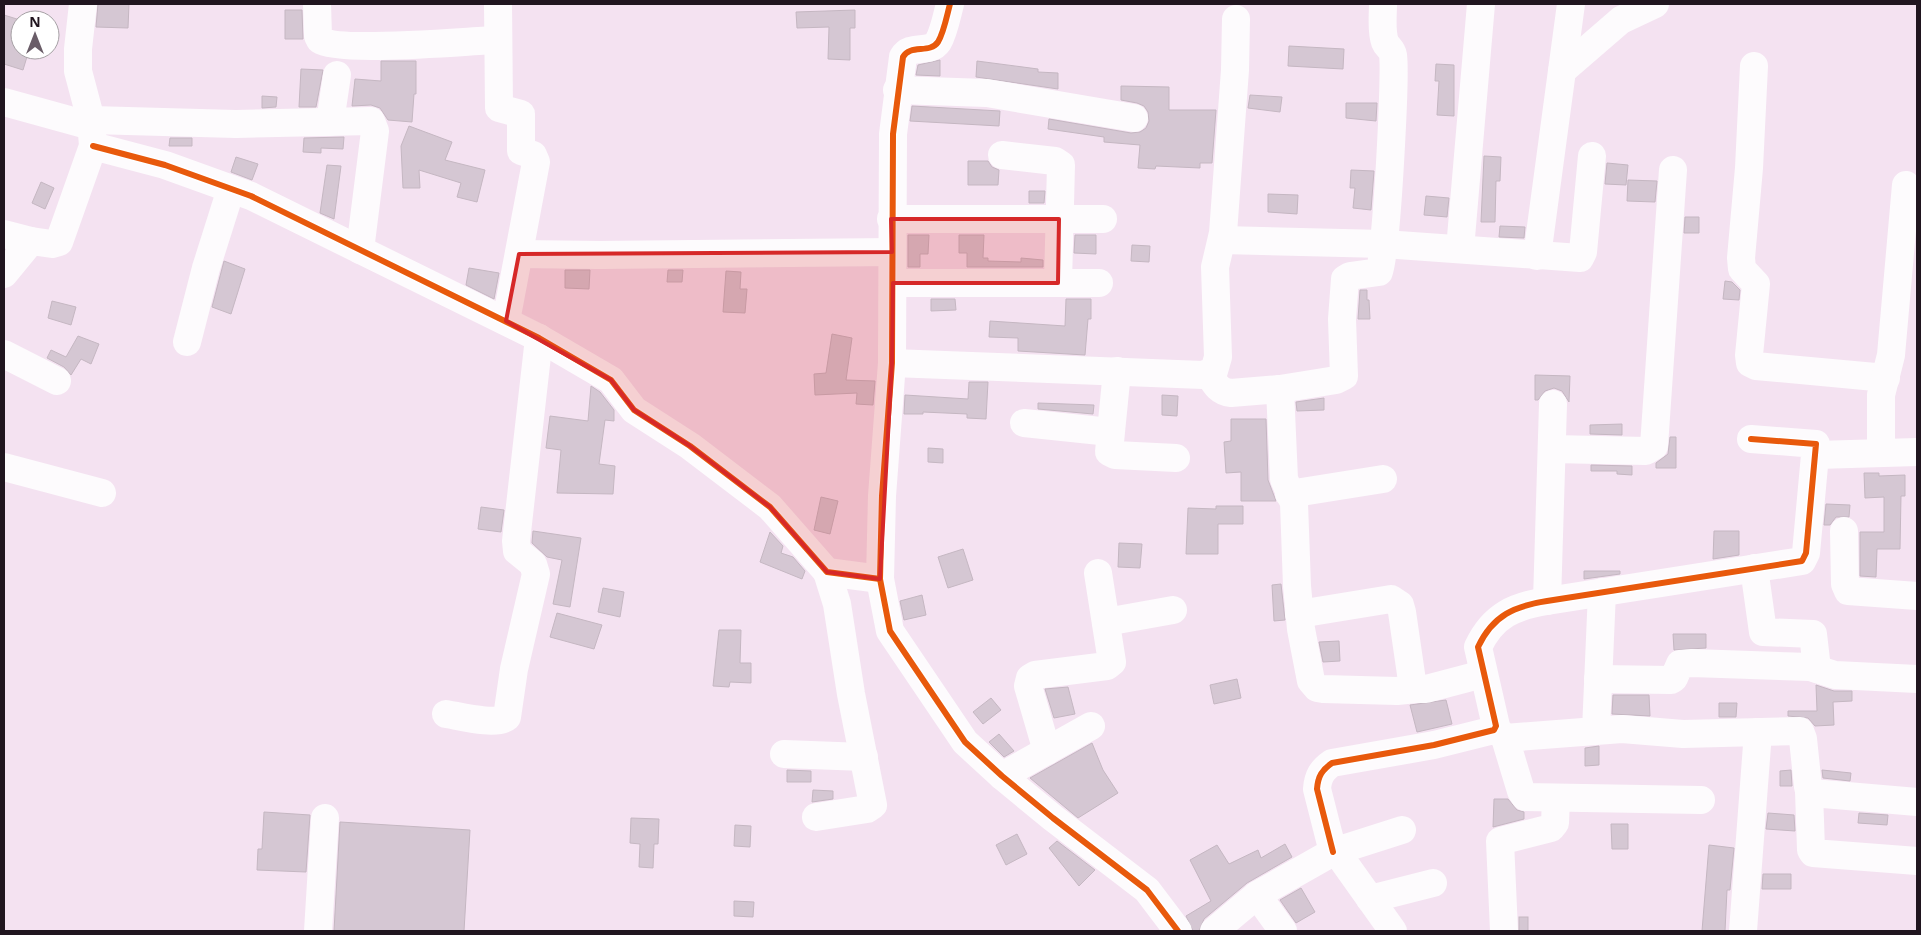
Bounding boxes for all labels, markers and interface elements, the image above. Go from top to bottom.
north arrow [10,10,60,60]
text: N [29,12,41,31]

